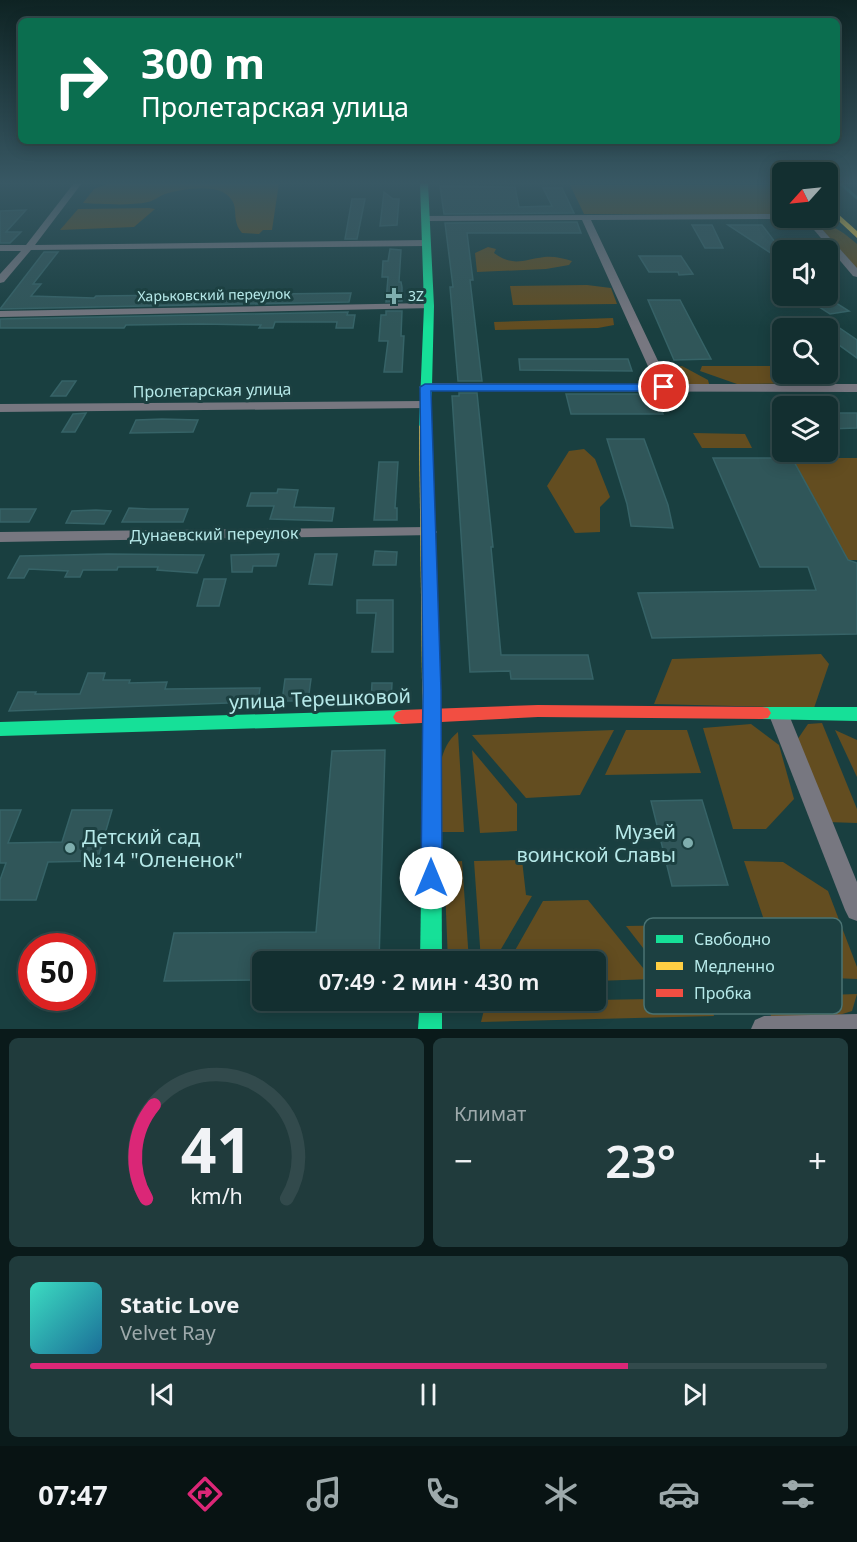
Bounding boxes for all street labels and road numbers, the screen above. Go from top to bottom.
street label: Харьковский переулок [137,284,291,305]
street label: Пролетарская улица [132,378,292,402]
street label: Дунаевский переулок [130,522,299,546]
street label: улица Терешковой [229,682,411,715]

